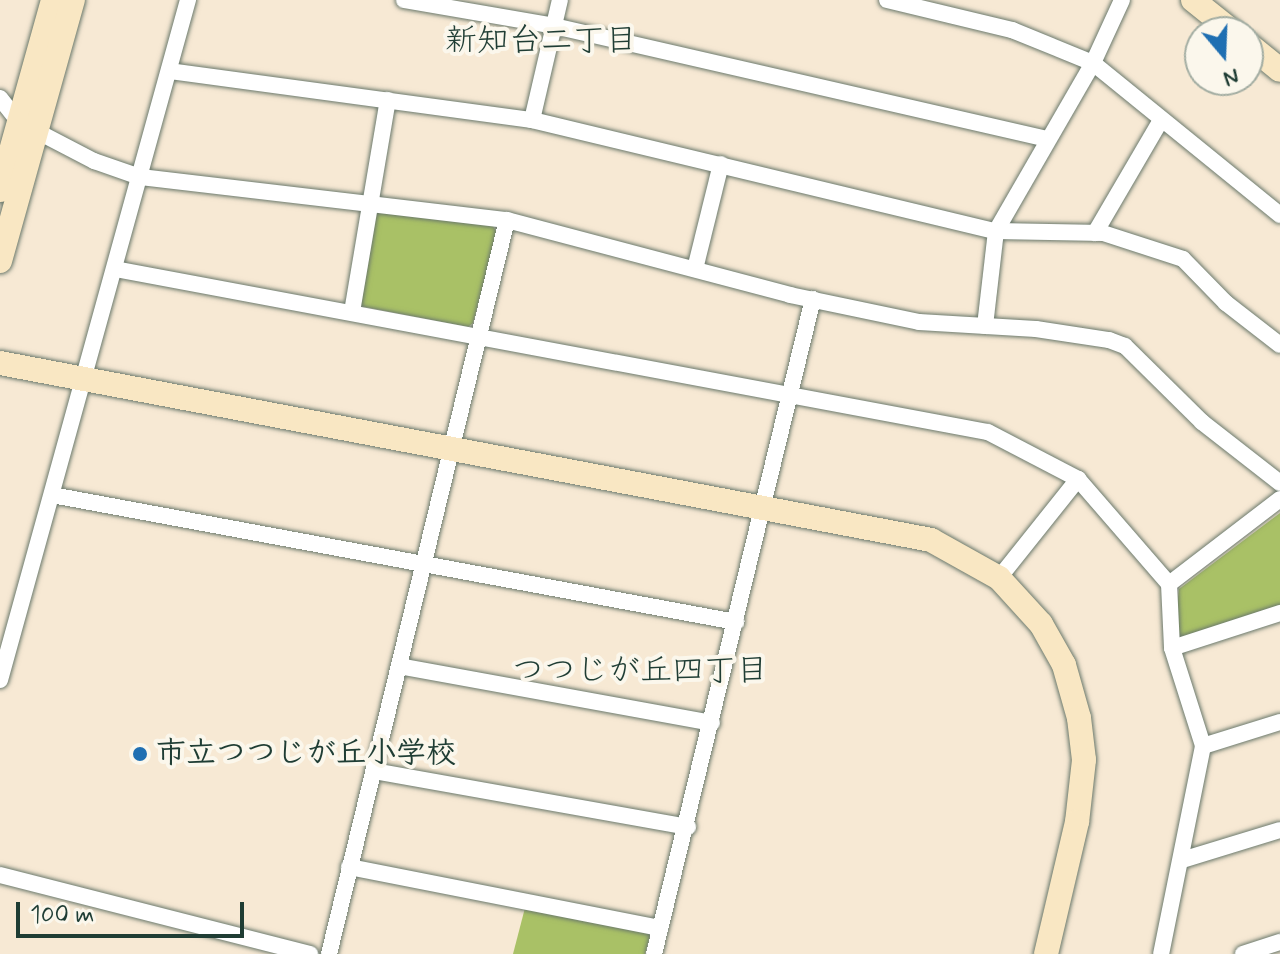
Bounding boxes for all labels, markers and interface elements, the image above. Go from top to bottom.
north arrow [1184,16,1264,96]
district label: 新知台二丁目 [445,22,637,60]
text: N [1220,61,1243,92]
district label: つつじが丘四丁目 [512,652,768,690]
place label: 市立つつじが丘小学校 [156,736,456,772]
marker: 市立つつじが丘小学校 [131,745,149,763]
scale bar [20,886,248,936]
text: 100 m [30,900,94,931]

